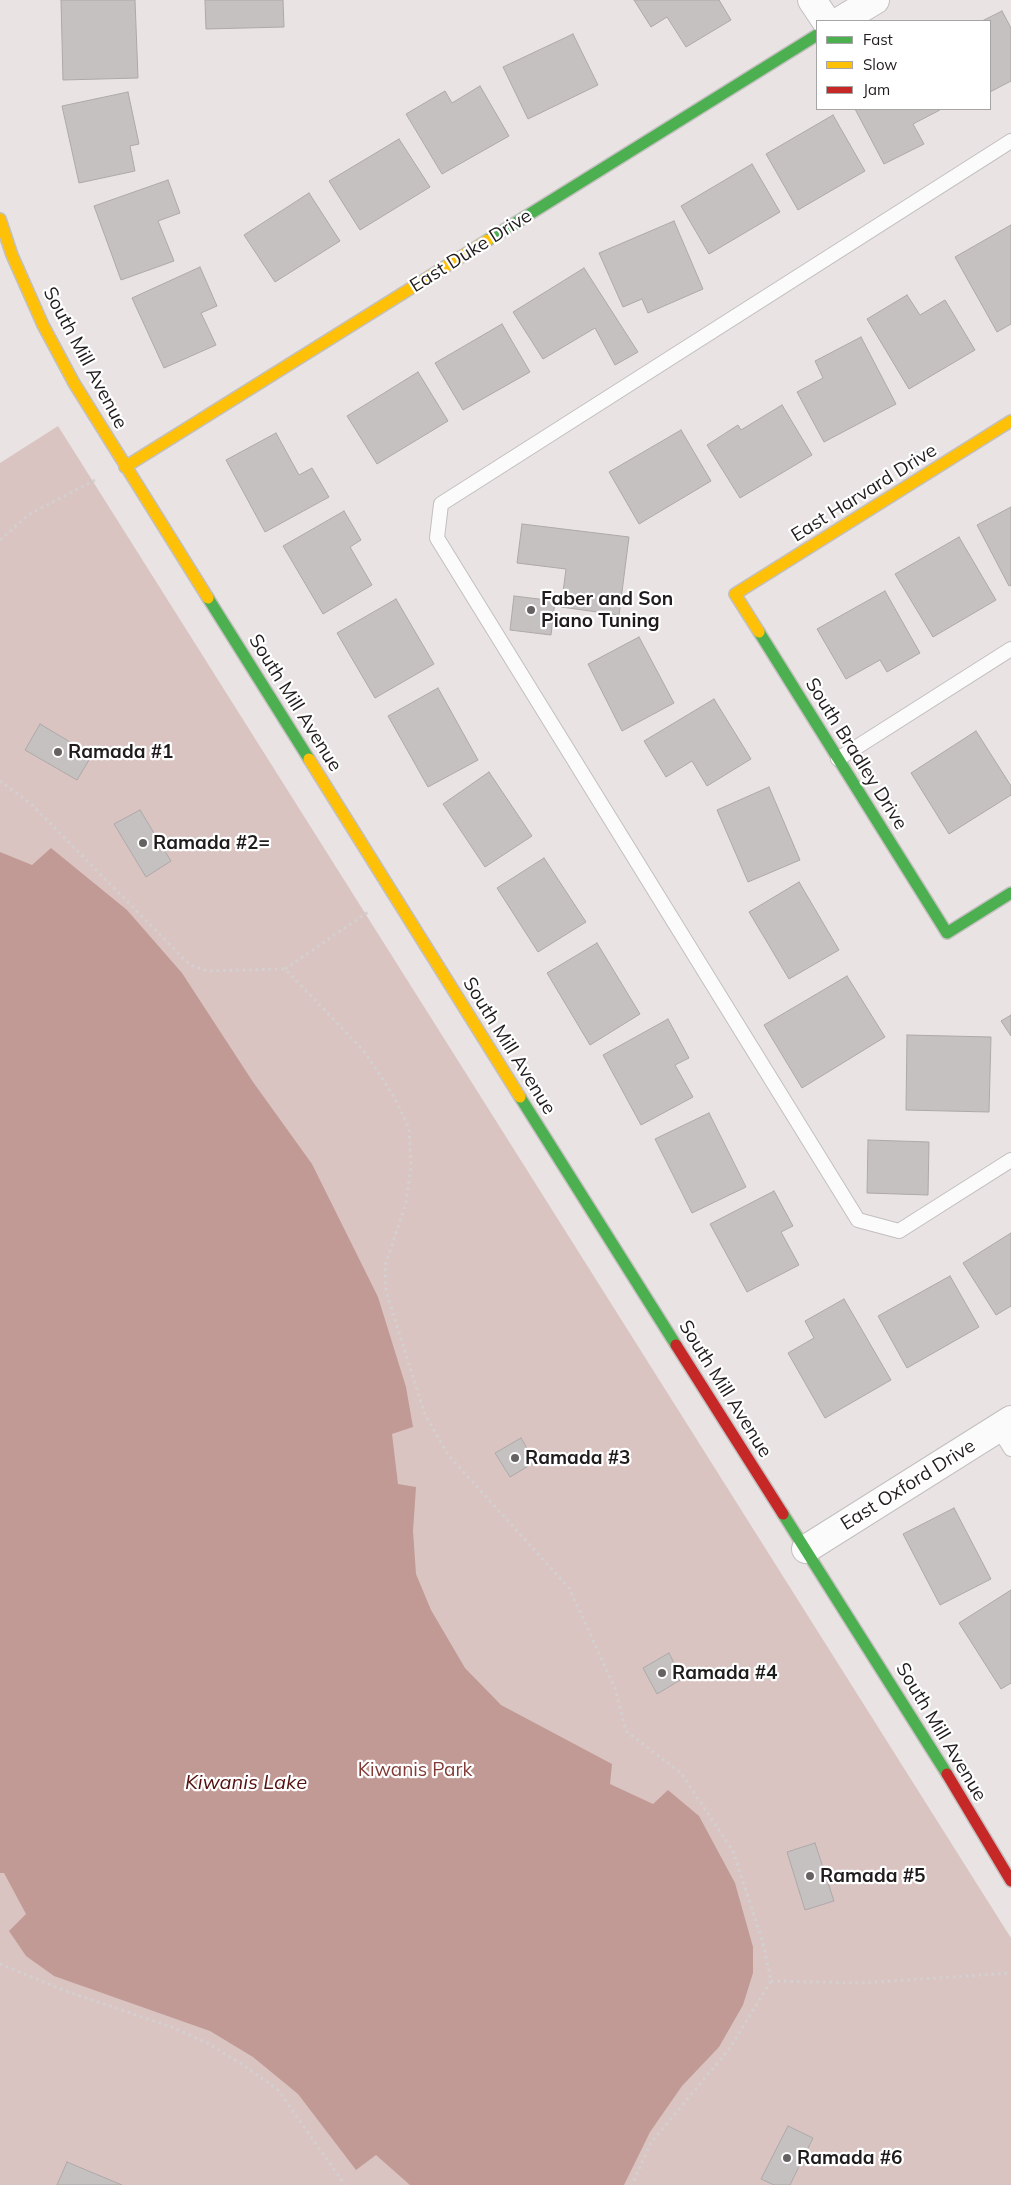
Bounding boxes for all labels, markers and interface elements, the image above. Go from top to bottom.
legend [816,20,991,110]
text: Fast [863,30,893,49]
text: Slow [863,55,897,74]
text: Jam [863,80,890,99]
street label: East Duke Drive [406,204,536,298]
street label: South Mill Avenue [38,283,132,433]
street label: East Harvard Drive [787,439,941,547]
place label: Faber and Son Piano Tuning [541,588,673,632]
marker: Faber and Son Piano Tuning [525,604,537,616]
street label: South Mill Avenue [244,630,346,776]
street label: South Bradley Drive [800,674,912,834]
place label: Ramada #1 [68,741,173,763]
marker: Ramada #1 [52,746,64,758]
place label: Ramada #2= [153,832,270,854]
marker: Ramada #2= [137,837,149,849]
street label: South Mill Avenue [458,973,560,1119]
street label: South Mill Avenue [674,1316,776,1462]
street label: East Oxford Drive [837,1434,979,1536]
place label: Ramada #3 [525,1447,630,1469]
marker: Ramada #3 [509,1452,521,1464]
street label: South Mill Avenue [891,1659,991,1805]
place label: Ramada #4 [672,1662,777,1684]
marker: Ramada #4 [656,1667,668,1679]
park label: Kiwanis Park [358,1759,472,1781]
water label: Kiwanis Lake [185,1771,307,1795]
place label: Ramada #5 [820,1865,925,1887]
marker: Ramada #5 [804,1870,816,1882]
place label: Ramada #6 [797,2147,902,2169]
marker: Ramada #6 [781,2152,793,2164]

